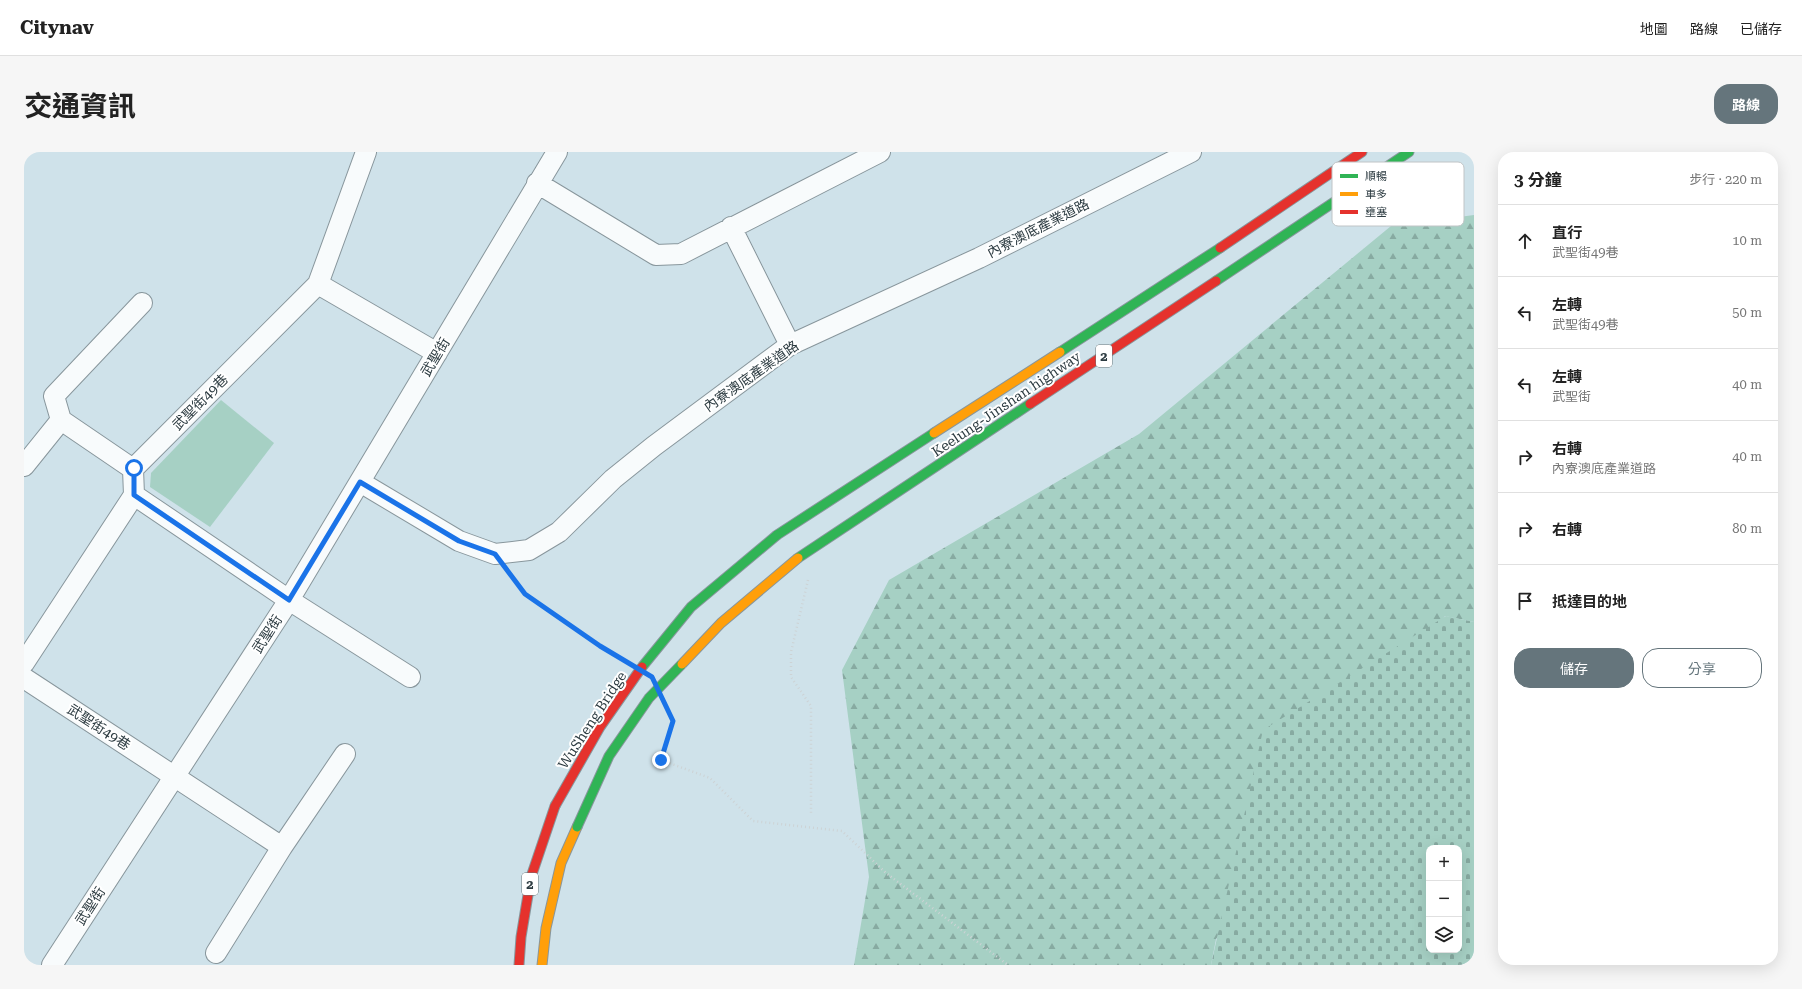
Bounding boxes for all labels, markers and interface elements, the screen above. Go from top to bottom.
text: Citynav [20,16,94,39]
text: 地圖 [1640,21,1668,37]
text: 路線 [1690,21,1718,37]
text: 已儲存 [1740,21,1782,37]
button: 路線 [1714,84,1778,124]
text: 交通資訊 [24,90,136,123]
legend [1332,162,1464,226]
text: 順暢 [1365,170,1387,183]
text: 3 分鐘 [1514,170,1562,190]
text: 步行 · 220 m [1689,172,1762,187]
text: 車多 [1365,188,1387,201]
street label: 內寮澳底產業道路 [984,195,1092,261]
text: 壅塞 [1365,206,1387,219]
text: 直行 [1552,224,1582,242]
icon: ahead [1514,230,1536,252]
text: 10 m [1732,233,1762,248]
text: 武聖街49巷 [1552,245,1619,260]
text: 左轉 [1552,296,1582,314]
icon: left [1514,302,1536,324]
text: 50 m [1732,305,1762,320]
text: 武聖街49巷 [1552,317,1619,332]
street label: 武聖街 [417,335,453,379]
street label: 內寮澳底產業道路 [701,337,801,415]
road number: 2 [1096,345,1112,367]
street label: Keelung-Jinshan highway [929,348,1084,460]
text: 左轉 [1552,368,1582,386]
street label: 武聖街49巷 [169,371,231,433]
icon: left [1514,374,1536,396]
text: 40 m [1732,377,1762,392]
text: 武聖街 [1552,389,1591,404]
text: 右轉 [1552,440,1582,458]
icon: right [1514,446,1536,468]
text: 40 m [1732,449,1762,464]
route start [125,459,143,477]
text: 內寮澳底產業道路 [1552,461,1656,476]
icon: right [1514,518,1536,540]
text: 右轉 [1552,521,1582,539]
text: 80 m [1732,521,1762,536]
icon: arrive [1514,590,1536,612]
text: 抵達目的地 [1552,593,1627,611]
street label: 武聖街 [249,612,285,656]
button: 儲存 [1514,648,1634,688]
button: 分享 [1642,648,1762,688]
street label: WuSheng Bridge [555,668,630,772]
street label: 武聖街49巷 [65,701,133,753]
route end [652,751,670,769]
map controls [1426,845,1462,953]
button: + [1426,845,1462,881]
road number: 2 [522,873,538,895]
button: − [1426,881,1462,917]
street label: 武聖街 [72,884,108,928]
button: layers [1426,917,1462,953]

